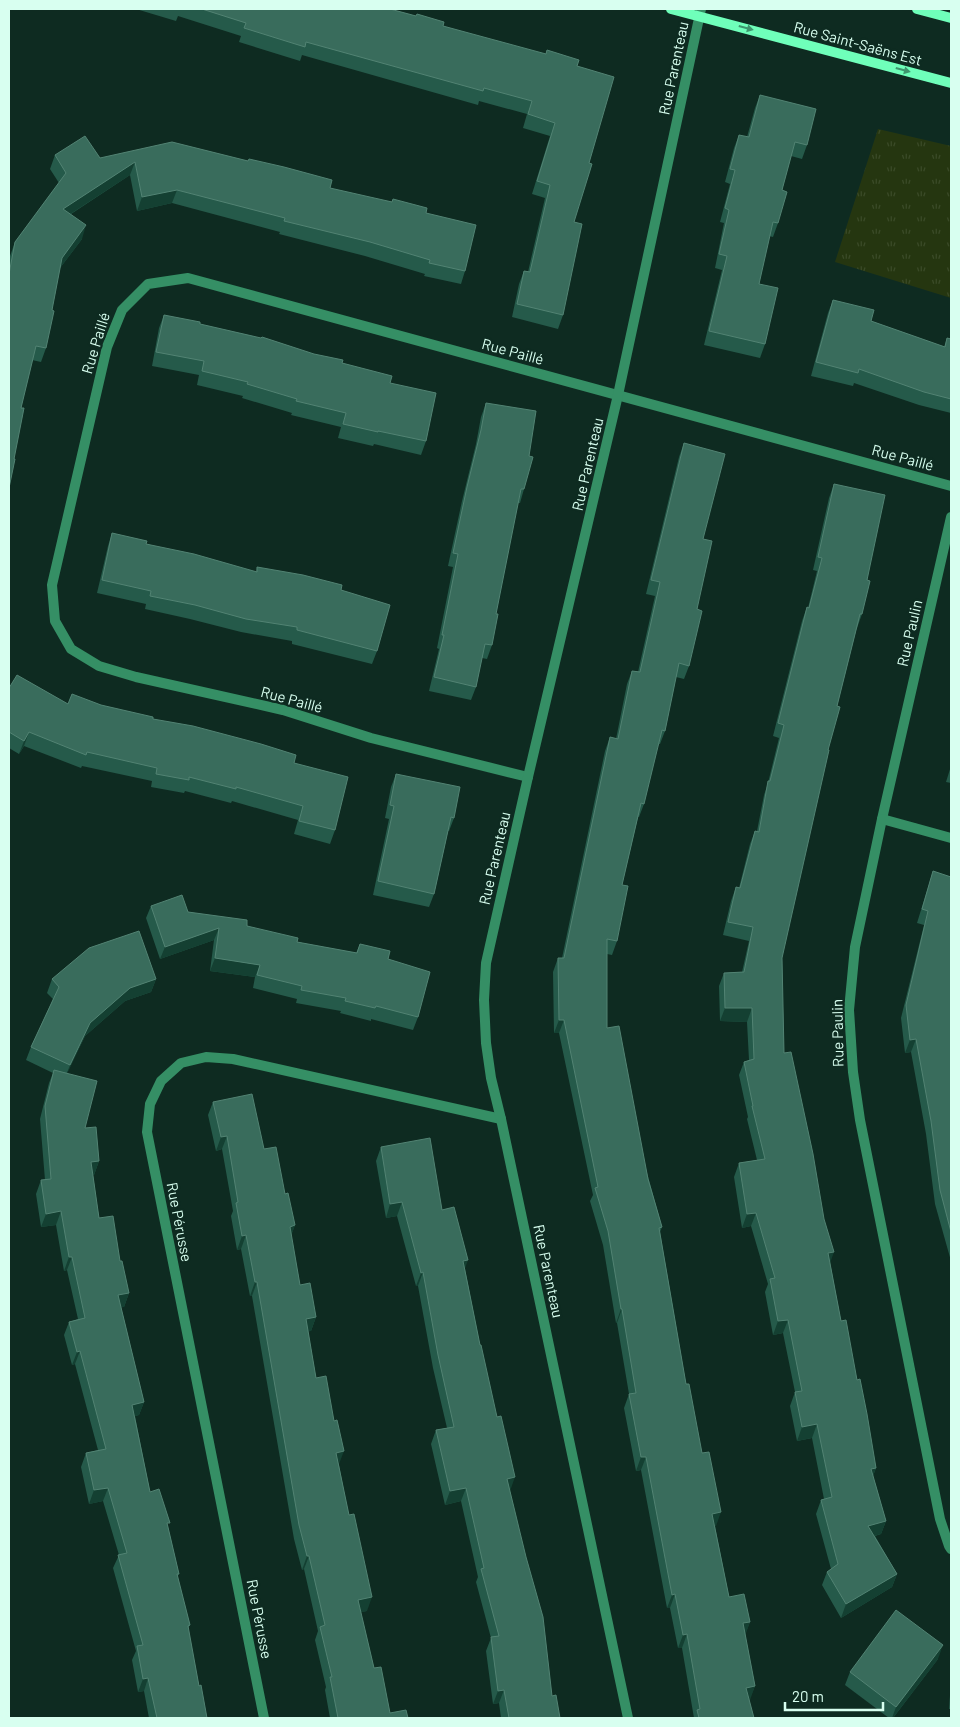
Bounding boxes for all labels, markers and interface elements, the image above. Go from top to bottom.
street label: Rue Saint-Saëns Est [792,17,924,69]
street label: Rue Parenteau [654,20,692,116]
one-way arrow [739,25,754,33]
one-way arrow [896,66,911,74]
street label: Rue Paillé [77,310,113,376]
street label: Rue Paillé [480,334,546,368]
street label: Rue Parenteau [568,416,606,512]
street label: Rue Paillé [870,440,936,474]
street label: Rue Paulin [893,598,925,668]
street label: Rue Paillé [259,682,325,716]
street label: Rue Parenteau [475,810,513,906]
street label: Rue Paulin [827,999,847,1067]
street label: Rue Pérusse [163,1181,197,1263]
street label: Rue Parenteau [530,1223,568,1319]
street label: Rue Pérusse [243,1578,277,1660]
scale bar [785,1680,882,1712]
text: 20 m [792,1687,824,1705]

